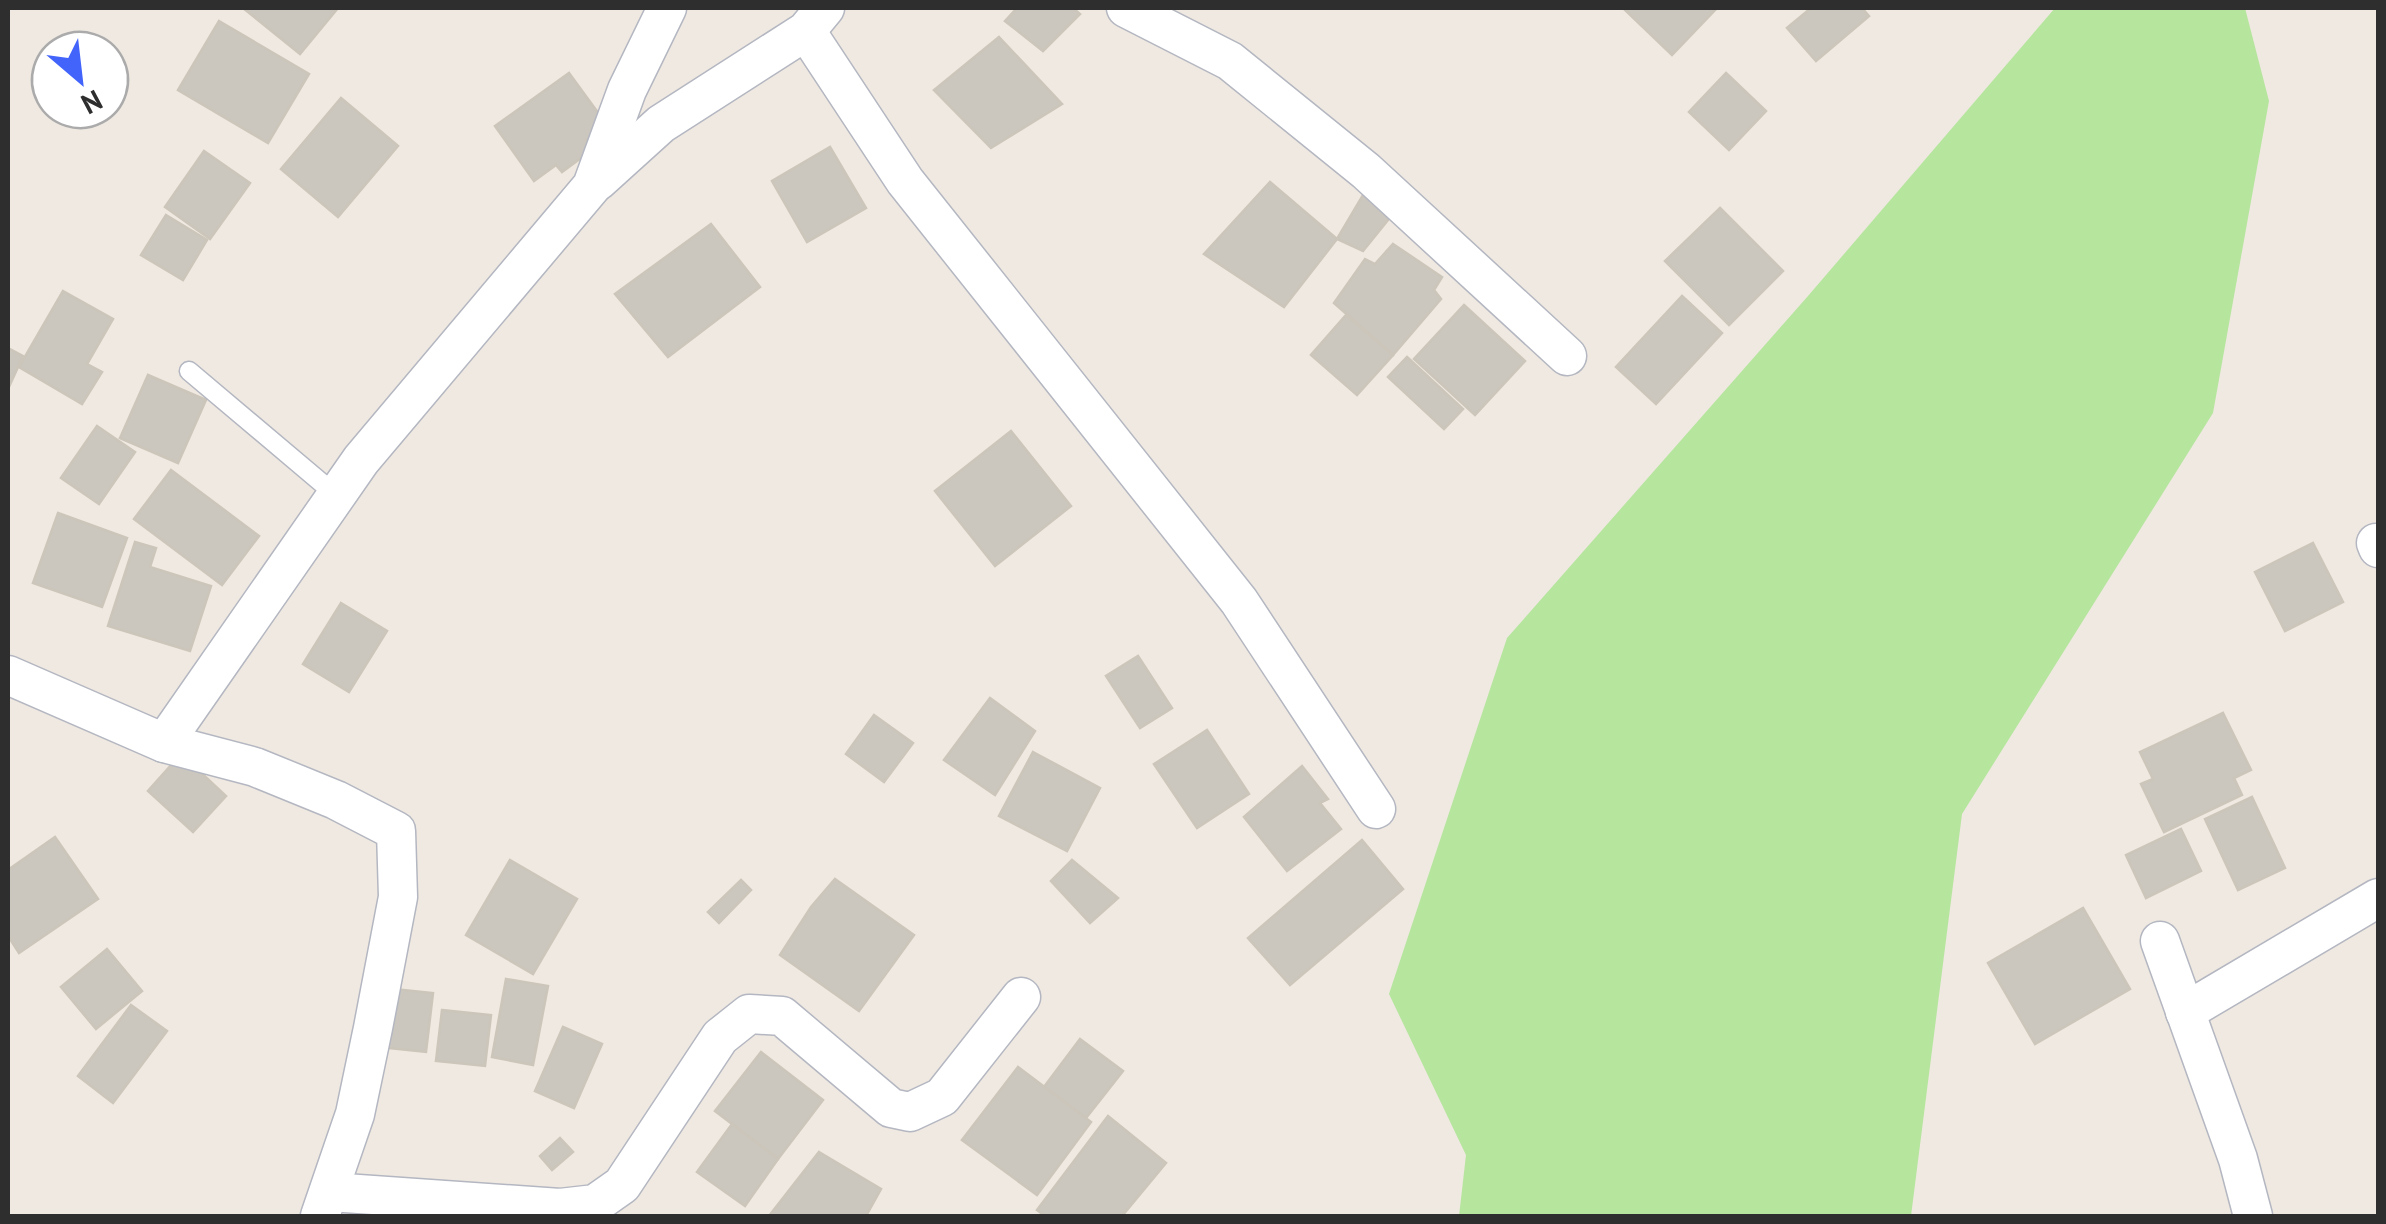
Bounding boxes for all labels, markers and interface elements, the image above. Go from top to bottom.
north arrow [30,30,130,130]
text: N [75,82,109,123]

